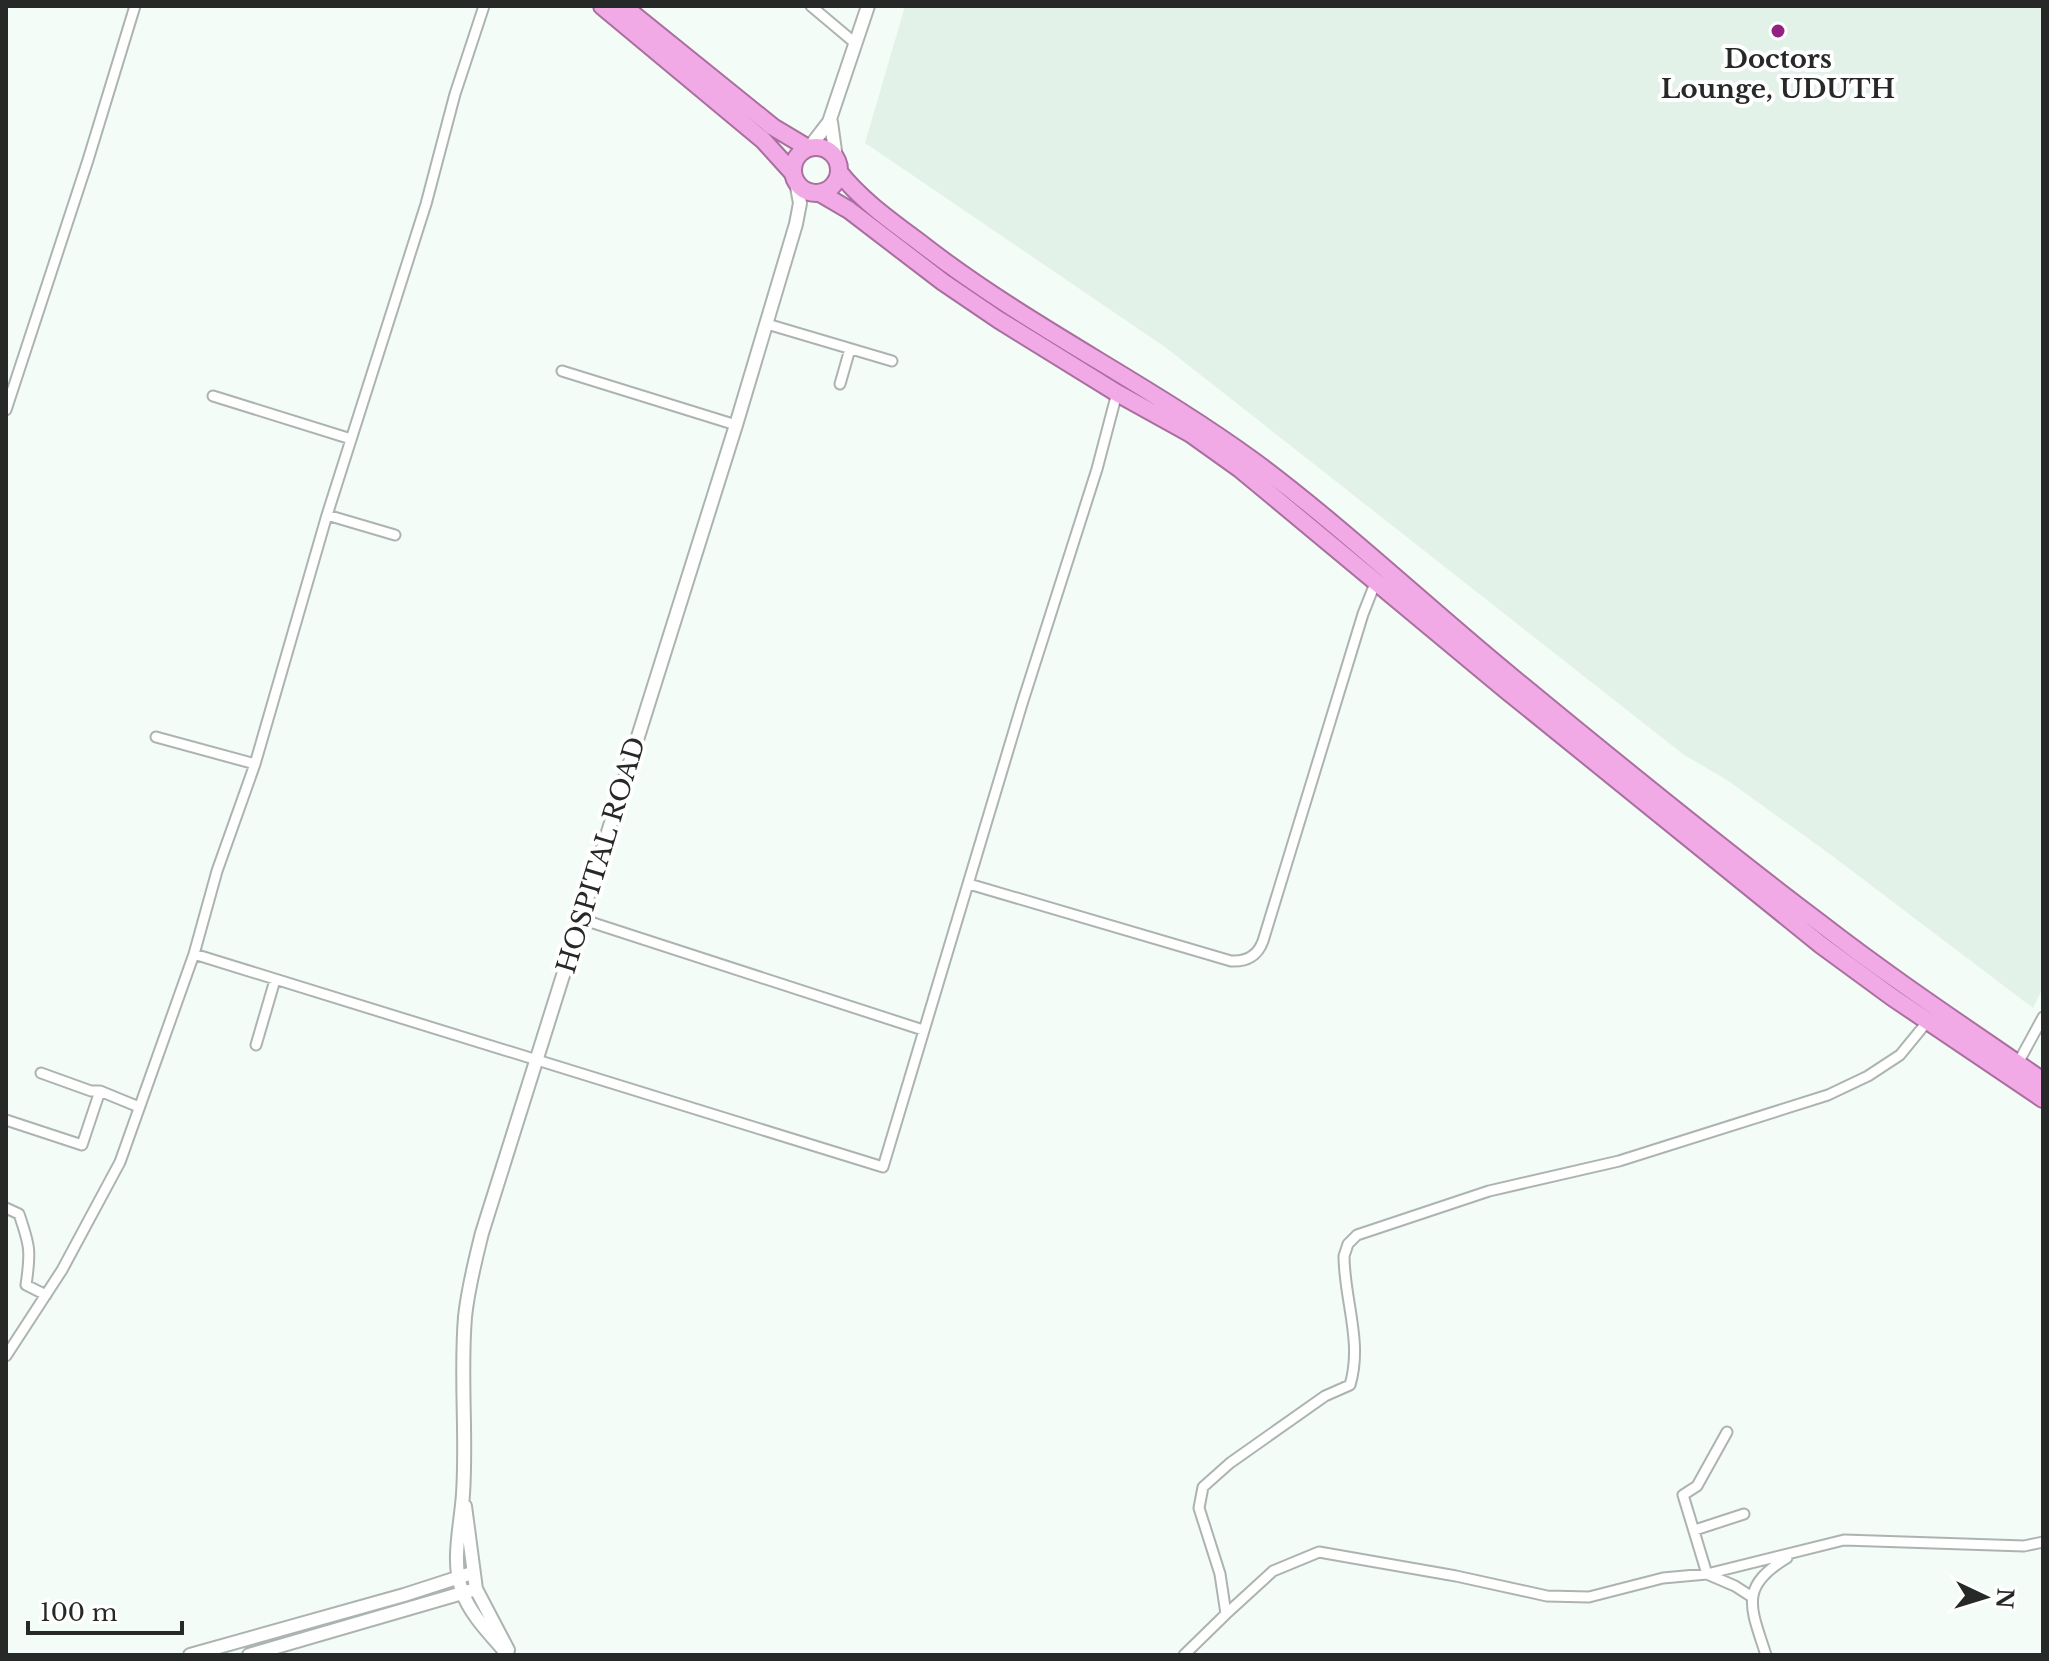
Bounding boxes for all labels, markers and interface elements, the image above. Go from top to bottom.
marker: Doctors Lounge, UDUTH [1769,22,1787,40]
place label: Doctors Lounge, UDUTH [1661,43,1895,105]
street label: HOSPITAL ROAD [550,733,652,977]
north arrow [1945,1557,2025,1637]
scale bar [28,1585,182,1635]
text: N [1990,1587,2019,1610]
text: 100 m [40,1598,118,1627]

